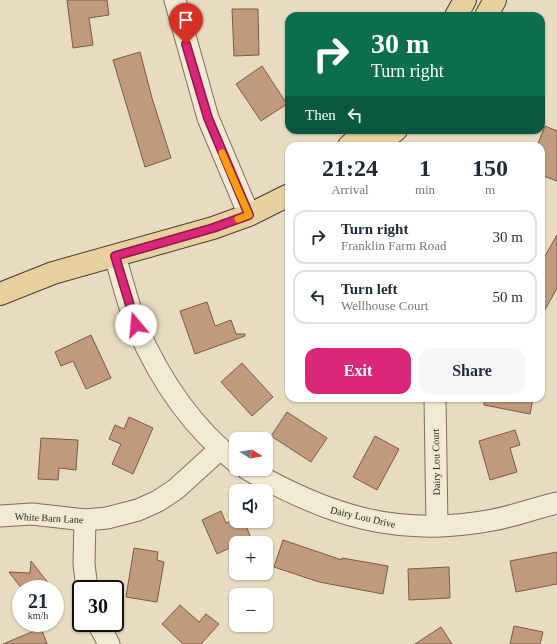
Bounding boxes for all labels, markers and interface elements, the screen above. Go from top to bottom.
pin [169,3,203,44]
icon: arrive [175,9,197,31]
icon: right [305,28,357,80]
text: 30 m [371,28,429,59]
text: Turn right [371,61,444,81]
icon: left [344,104,366,126]
text: Then [305,107,336,123]
text: 21:24 [322,155,378,181]
text: 1 [419,155,431,181]
text: 150 [472,155,508,181]
text: Arrival [331,182,369,197]
text: min [415,182,435,197]
text: m [485,182,495,197]
text: Turn right [341,221,408,237]
icon: right [307,226,329,248]
text: 30 m [493,229,523,245]
text: Franklin Farm Road [341,238,446,253]
text: Turn left [341,281,398,297]
icon: left [307,286,329,308]
text: 50 m [493,289,523,305]
text: Wellhouse Court [341,298,428,313]
position arrow [115,304,157,346]
button: Exit [305,348,411,394]
button: Share [419,348,525,394]
street label: Dairy Lou Court [430,428,442,495]
north arrow [229,432,273,476]
map controls [229,432,273,632]
button: sound [229,484,273,528]
street label: Dairy Lou Drive [329,504,397,530]
street label: White Barn Lane [14,511,84,525]
button: + [229,536,273,580]
speed limit sign: 30 [72,580,124,632]
button: − [229,588,273,632]
text: 21 [28,590,48,612]
text: km/h [28,610,48,621]

